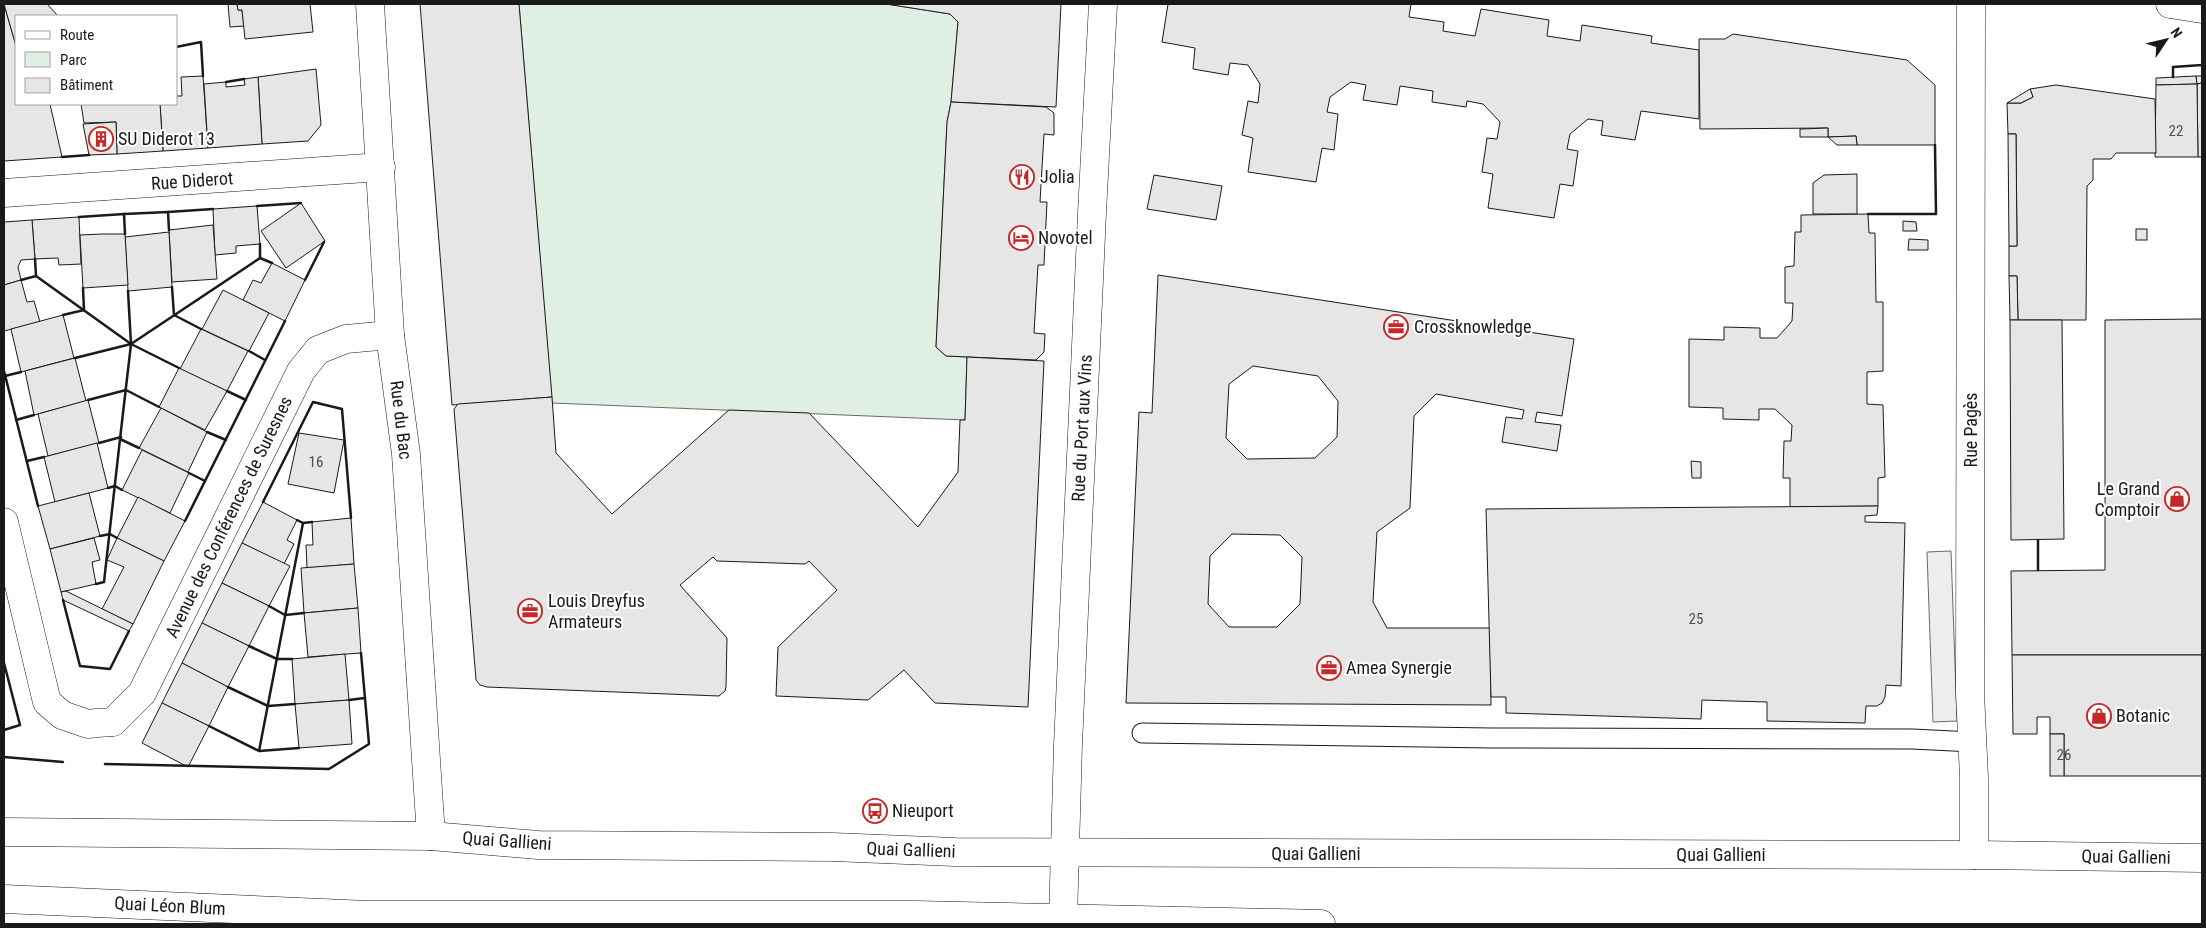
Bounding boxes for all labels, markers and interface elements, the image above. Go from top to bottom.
legend [15,15,178,105]
north arrow [2141,15,2191,65]
text: N [2168,24,2186,41]
text: Route [60,26,94,44]
text: Parc [60,51,87,69]
text: Bâtiment [60,76,113,94]
house number: 22 [2169,122,2183,140]
building icon: SU Diderot 13 [88,126,114,152]
place label: SU Diderot 13 [118,128,215,149]
restaurant icon: Jolia [1009,164,1035,190]
place label: Jolia [1040,166,1075,187]
street label: Rue Diderot [150,167,234,194]
hotel icon: Novotel [1008,225,1034,251]
place label: Novotel [1038,227,1093,248]
office icon: Crossknowledge [1383,314,1409,340]
place label: Crossknowledge [1414,316,1531,337]
street label: Rue du Port aux Vins [1067,354,1096,502]
street label: Rue du Bac [386,379,417,461]
street label: Avenue des Conférences de Suresnes [161,393,296,641]
street label: Rue Pagès [1960,393,1981,467]
house number: 16 [309,453,323,471]
place label: Le Grand Comptoir [2095,478,2161,520]
shop icon: Le Grand Comptoir [2164,486,2190,512]
place label: Louis Dreyfus Armateurs [548,590,645,632]
office icon: Louis Dreyfus Armateurs [517,598,543,624]
house number: 25 [1689,610,1703,628]
office icon: Amea Synergie [1316,655,1342,681]
place label: Amea Synergie [1346,657,1452,678]
shop icon: Botanic [2086,703,2112,729]
place label: Botanic [2116,705,2170,726]
house number: 26 [2057,746,2071,764]
bus stop icon: Nieuport [862,798,888,824]
place label: Nieuport [892,800,954,821]
street label: Quai Gallieni [462,827,552,854]
street label: Quai Gallieni [866,837,956,862]
street label: Quai Gallieni [1271,843,1361,864]
street label: Quai Gallieni [1676,844,1766,865]
street label: Quai Gallieni [2081,845,2171,868]
street label: Quai Léon Blum [114,892,226,919]

